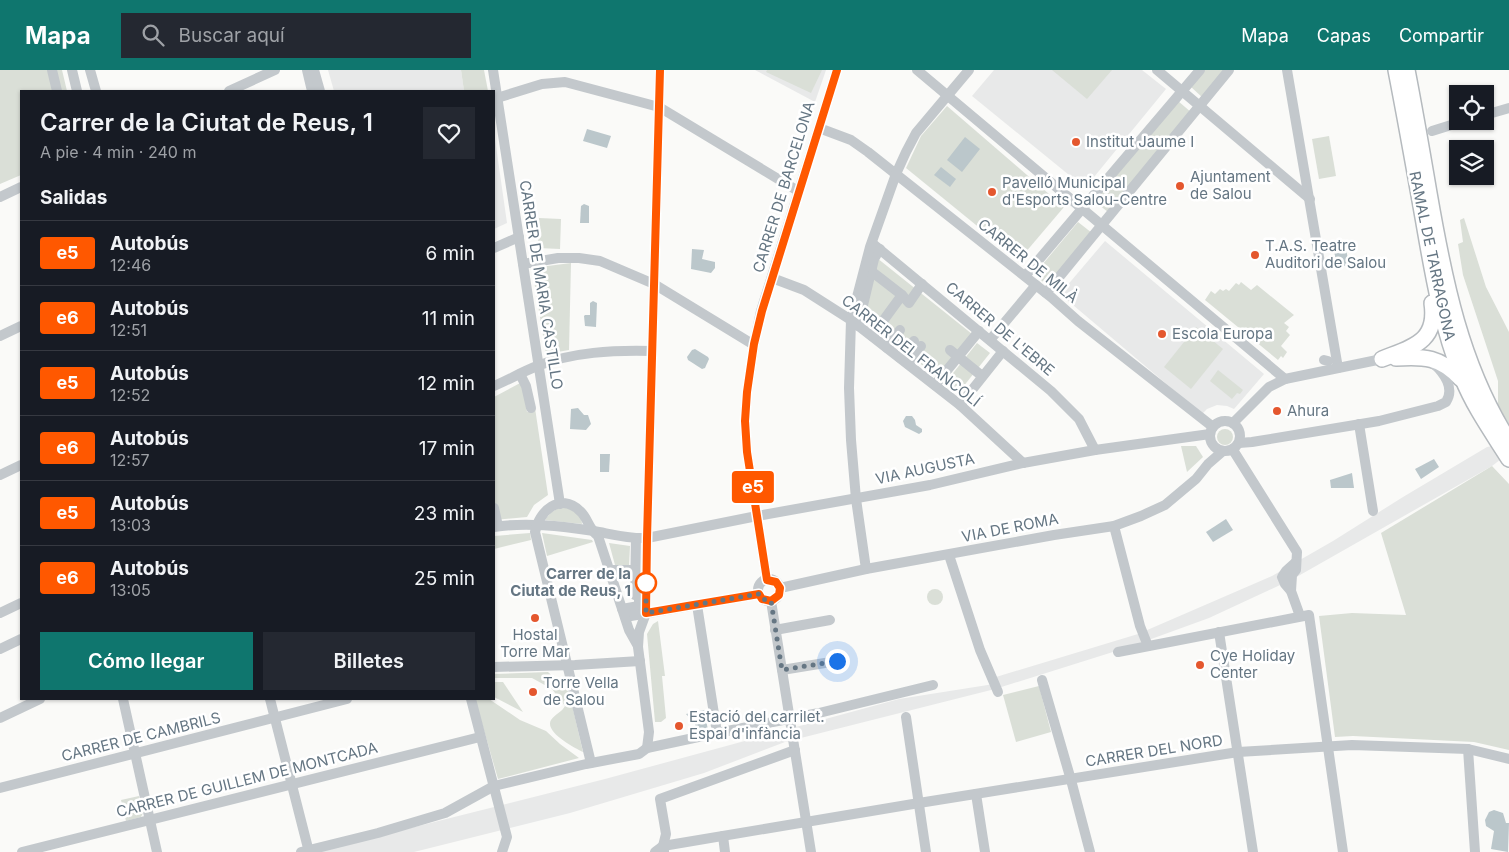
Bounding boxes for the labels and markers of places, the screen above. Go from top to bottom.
place label: Institut Jaume I [1086,132,1194,151]
marker: Institut Jaume I [1070,136,1082,148]
place label: Ajuntament de Salou [1190,167,1271,203]
place label: Pavelló Municipal d'Esports Salou-Centre [1002,173,1167,209]
marker: Ajuntament de Salou [1174,180,1186,192]
marker: Pavelló Municipal d'Esports Salou-Centre [986,186,998,198]
place label: T.A.S. Teatre Auditori de Salou [1265,236,1386,272]
marker: T.A.S. Teatre Auditori de Salou [1249,249,1261,261]
place label: Escola Europa [1172,324,1273,343]
marker: Escola Europa [1156,328,1168,340]
place label: Ahura [1287,401,1329,420]
marker: Ahura [1271,405,1283,417]
place label: Carrer de la Ciutat de Reus, 1 [510,564,631,600]
marker: Carrer de la Ciutat de Reus, 1 [635,572,657,594]
marker: Hostal Torre Mar [529,612,541,624]
place label: Hostal Torre Mar [500,625,570,661]
place label: Cye Holiday Center [1210,646,1296,682]
marker: Cye Holiday Center [1194,659,1206,671]
place label: Torre Vella de Salou [543,673,619,709]
marker: Torre Vella de Salou [527,686,539,698]
place label: Estació del carrilet. Espai d'infància [689,707,825,743]
marker: Estació del carrilet. Espai d'infància [673,720,685,732]

